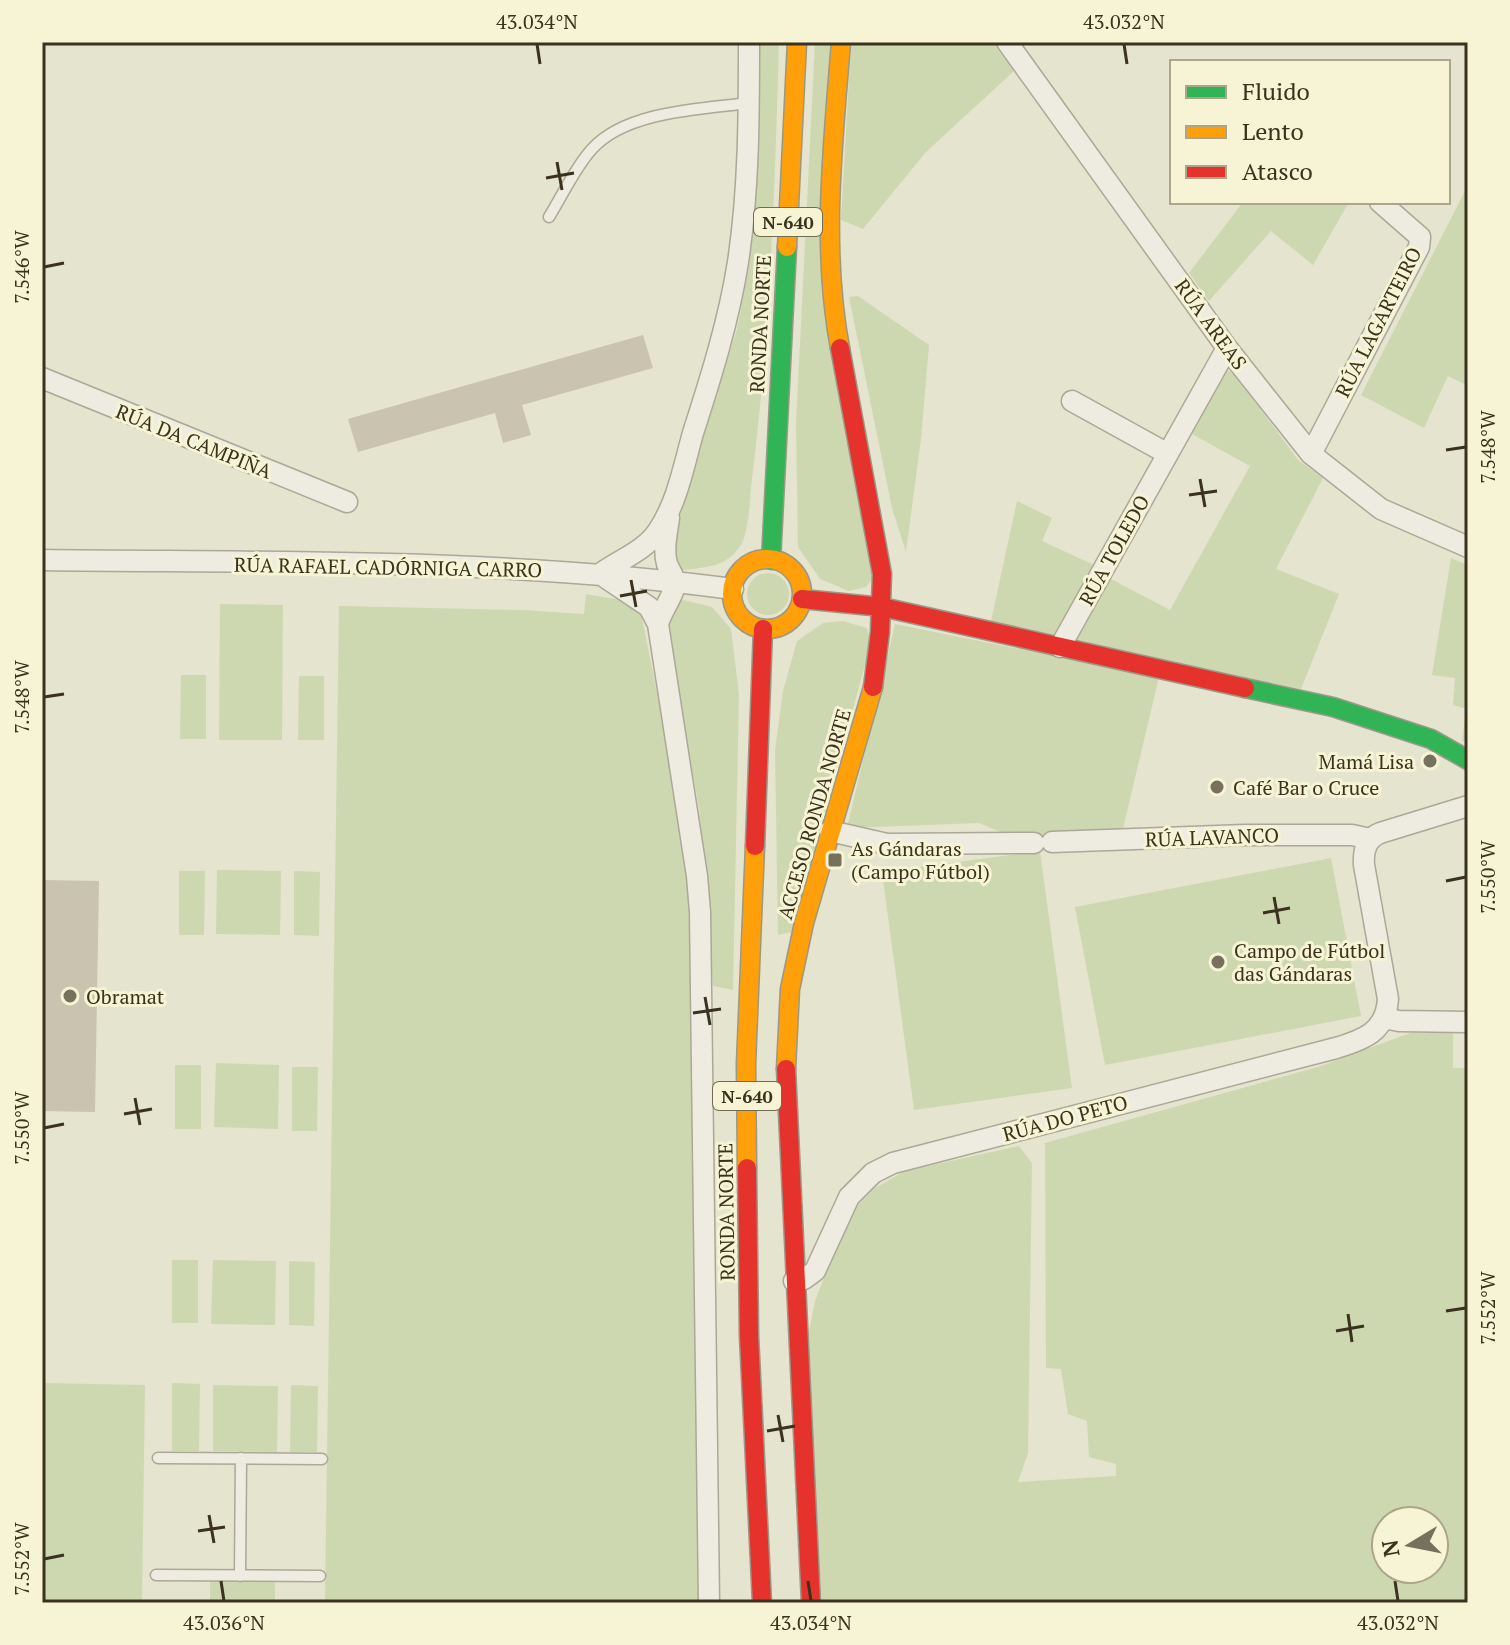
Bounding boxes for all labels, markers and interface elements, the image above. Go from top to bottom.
text: 43.034°N [496,8,578,35]
text: 43.032°N [1083,8,1165,35]
legend [1170,60,1450,204]
text: Fluido [1242,75,1310,107]
text: Lento [1242,115,1304,147]
text: Atasco [1242,155,1313,187]
road number: N-640 [754,208,822,236]
text: 7.546°W [8,230,35,304]
street label: RÚA LAGARTEIRO [1329,242,1427,402]
street label: RONDA NORTE [743,254,777,394]
street label: RÚA AREAS [1169,273,1253,375]
street label: RÚA DA CAMPIÑA [112,397,276,485]
text: 7.548°W [1474,410,1501,484]
street label: RÚA TOLEDO [1072,490,1156,610]
street label: RÚA RAFAEL CADÓRNIGA CARRO [234,551,542,583]
text: 7.548°W [8,660,35,734]
street label: ACCESO RONDA NORTE [771,706,857,922]
place label: Mamá Lisa [1319,748,1414,775]
marker: Mamá Lisa [1421,752,1439,770]
place label: Café Bar o Cruce [1233,774,1379,801]
marker: Café Bar o Cruce [1208,778,1226,796]
street label: RÚA LAVANCO [1145,821,1279,853]
place label: As Gándaras (Campo Fútbol) [851,835,990,885]
text: 7.550°W [1474,840,1501,914]
marker: As Gándaras (Campo Fútbol) [826,851,844,869]
place label: Campo de Fútbol das Gándaras [1234,937,1385,987]
marker: Campo de Fútbol das Gándaras [1209,953,1227,971]
place label: Obramat [86,983,165,1010]
marker: Obramat [61,987,79,1005]
road number: N-640 [713,1082,781,1110]
street label: RÚA DO PETO [999,1088,1131,1148]
text: 7.550°W [8,1091,35,1165]
street label: RONDA NORTE [711,1143,741,1281]
text: 7.552°W [1474,1271,1501,1345]
north arrow [1370,1505,1450,1585]
text: 7.552°W [8,1522,35,1596]
text: N [1374,1538,1406,1559]
text: 43.036°N [183,1609,265,1636]
text: 43.034°N [770,1609,852,1636]
text: 43.032°N [1357,1609,1439,1636]

